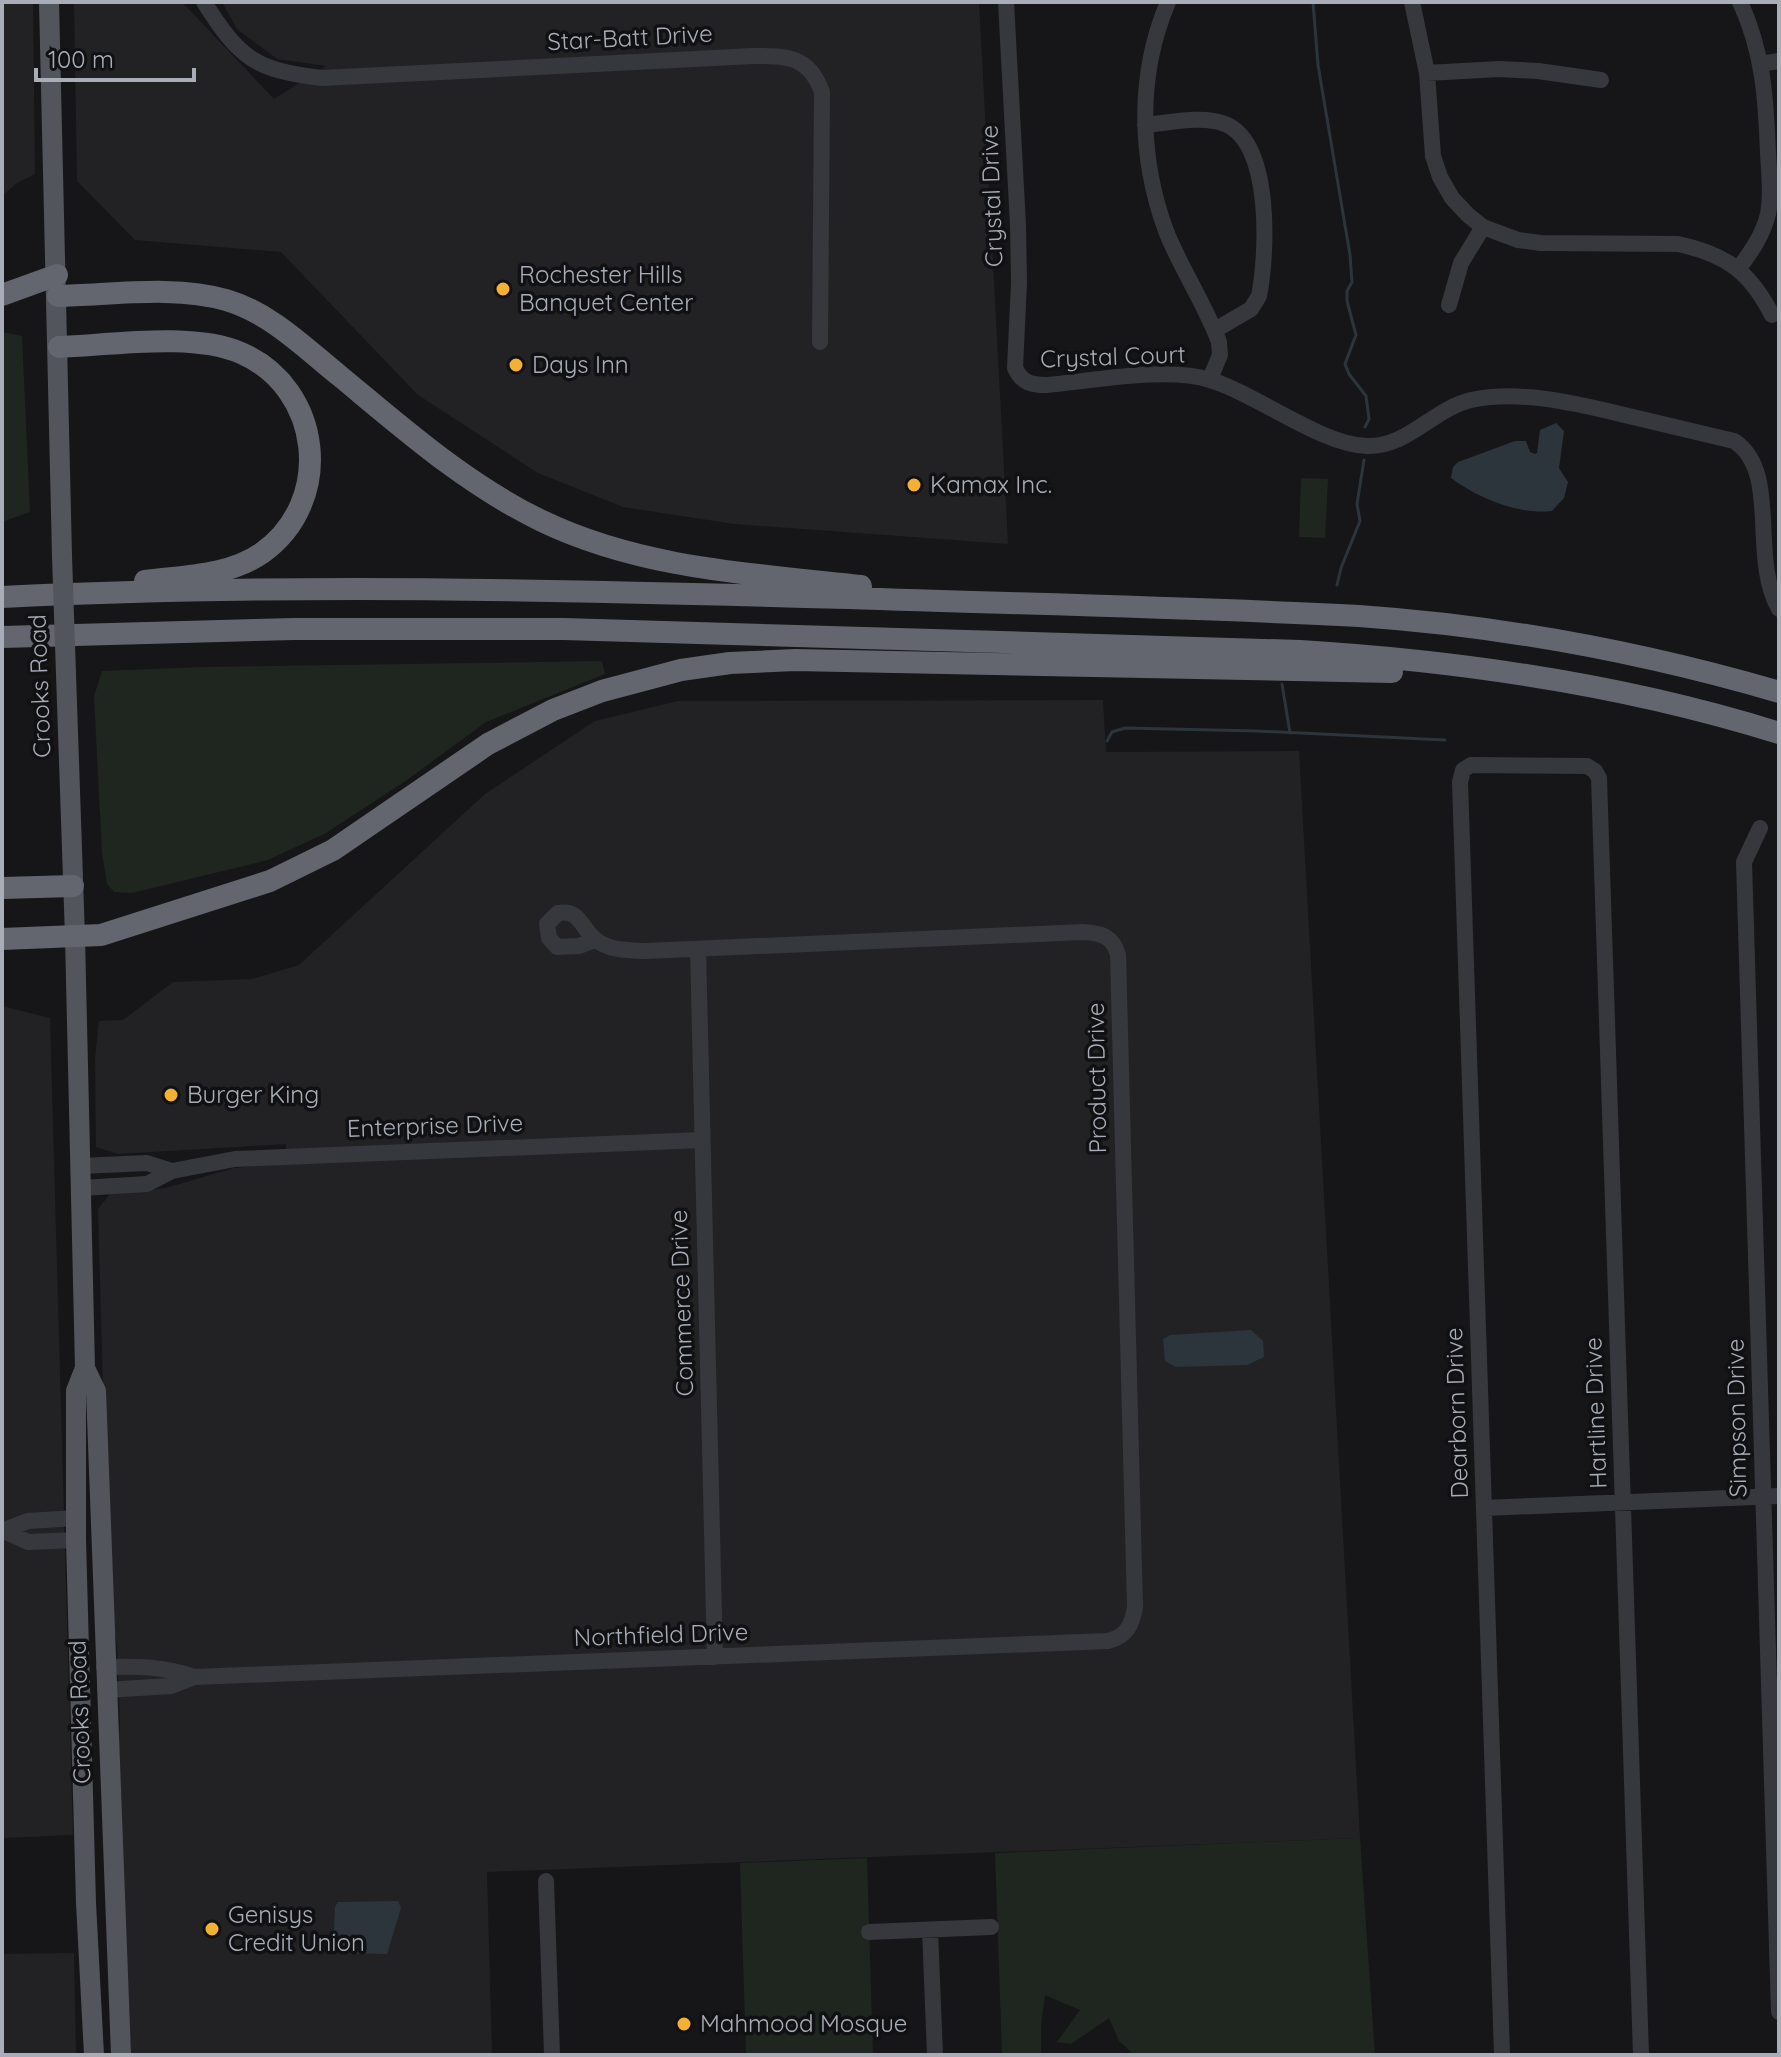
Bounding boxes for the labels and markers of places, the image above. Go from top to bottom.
place label: Rochester Hills Banquet Center [519,259,693,317]
marker: Rochester Hills Banquet Center [494,280,512,298]
place label: Days Inn [532,349,629,379]
marker: Days Inn [507,356,525,374]
place label: Kamax Inc. [930,469,1052,499]
marker: Kamax Inc. [905,476,923,494]
place label: Burger King [187,1079,319,1109]
marker: Burger King [162,1086,180,1104]
place label: Genisys Credit Union [228,1899,365,1957]
marker: Genisys Credit Union [203,1920,221,1938]
place label: Mahmood Mosque [700,2008,907,2038]
marker: Mahmood Mosque [675,2015,693,2033]

